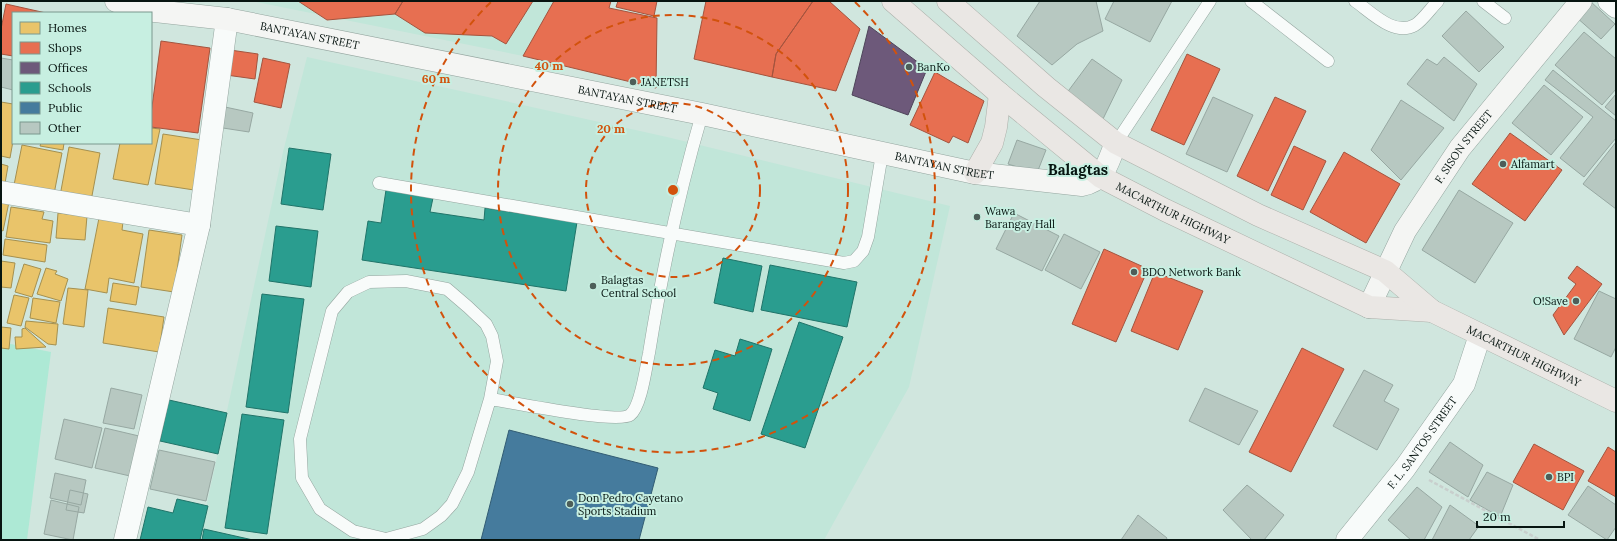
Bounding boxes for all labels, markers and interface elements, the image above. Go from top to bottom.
legend [12,12,152,144]
street label: BANTAYAN STREET [259,19,360,52]
text: Homes [48,20,87,35]
text: Shops [48,40,82,55]
text: 40 m [535,58,563,73]
text: Offices [48,60,88,75]
place label: BanKo [917,60,950,74]
marker: BanKo [904,62,914,72]
text: 60 m [422,71,450,86]
place label: JANETSH [640,75,689,89]
marker: JANETSH [628,77,638,87]
text: Schools [48,80,92,95]
street label: BANTAYAN STREET [577,82,678,116]
text: Public [48,100,82,115]
street label: F. SISON STREET [1432,107,1496,186]
text: Other [48,120,82,135]
text: 20 m [597,121,625,136]
street label: BANTAYAN STREET [894,149,995,182]
place label: Alfamart [1510,157,1556,171]
marker: Alfamart [1498,159,1508,169]
district label: Balagtas [1048,160,1108,179]
street label: MACARTHUR HIGHWAY [1114,179,1233,247]
centre of rings [666,183,680,197]
place label: Wawa Barangay Hall [985,204,1055,231]
marker: Wawa Barangay Hall [972,212,982,222]
place label: BDO Network Bank [1142,265,1241,279]
marker: BDO Network Bank [1129,267,1139,277]
place label: Balagtas Central School [601,273,676,300]
marker: Balagtas Central School [588,281,598,291]
place label: O!Save [1533,294,1568,308]
marker: O!Save [1571,296,1581,306]
street label: MACARTHUR HIGHWAY [1465,322,1584,390]
street label: F. L. SANTOS STREET [1384,394,1460,492]
place label: BPI [1557,470,1574,484]
marker: BPI [1544,472,1554,482]
place label: Don Pedro Cayetano Sports Stadium [578,491,683,518]
marker: Don Pedro Cayetano Sports Stadium [565,499,575,509]
scale bar [1477,503,1564,529]
text: 20 m [1483,509,1511,524]

